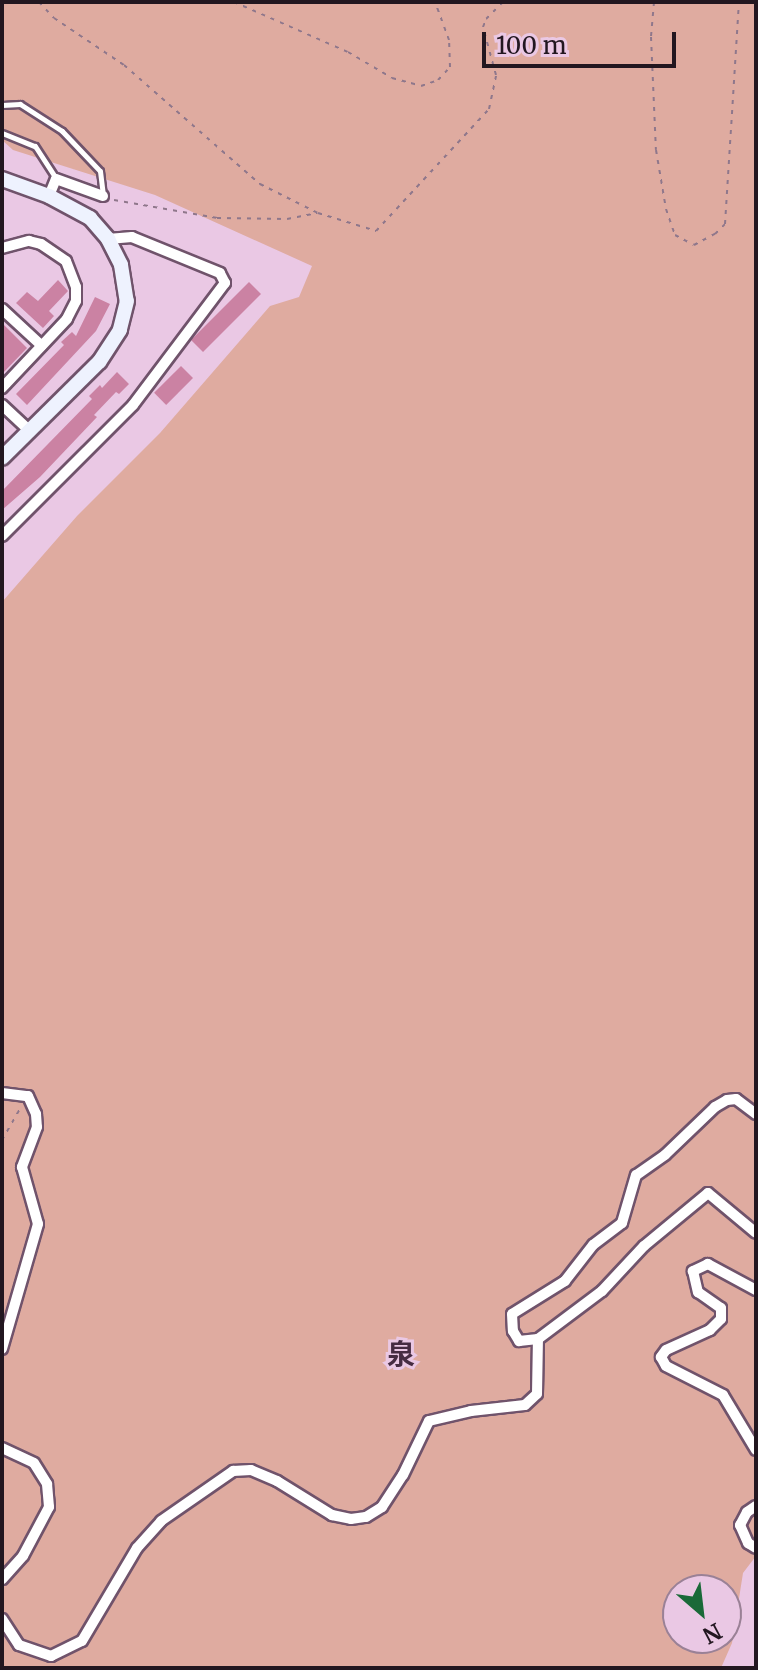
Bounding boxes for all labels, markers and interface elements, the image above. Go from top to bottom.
scale bar [486,16,680,66]
text: 100 m [496,30,566,61]
district label: 泉 [387,1337,415,1371]
north arrow [662,1574,742,1654]
text: N [698,1617,727,1650]

